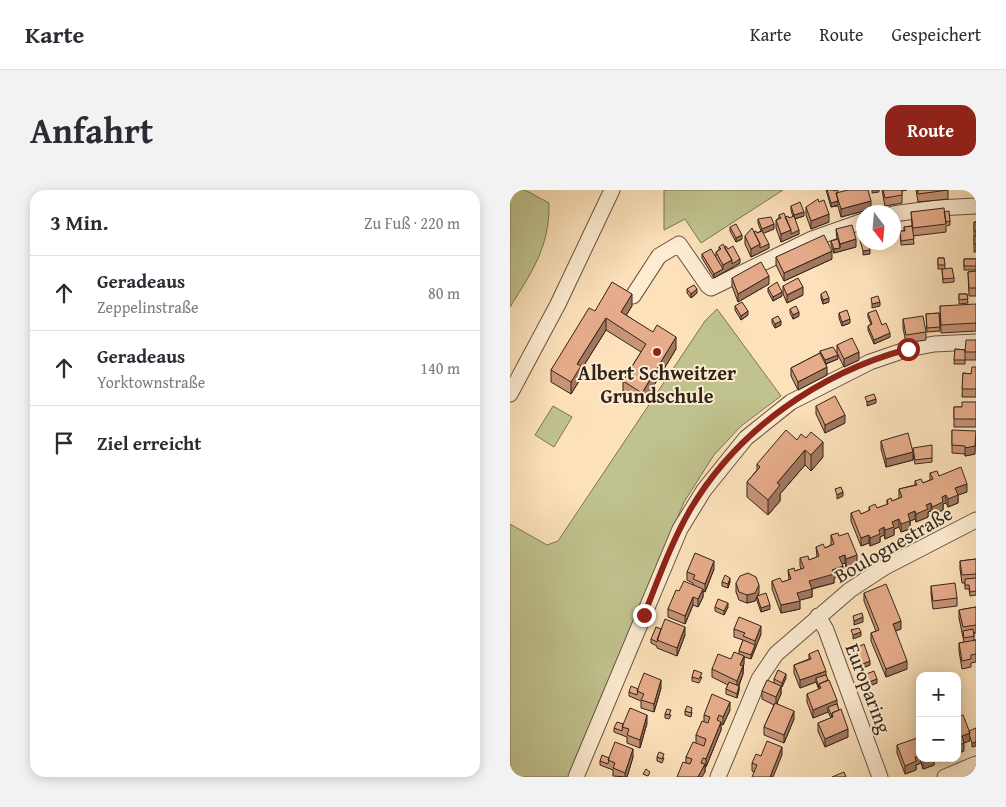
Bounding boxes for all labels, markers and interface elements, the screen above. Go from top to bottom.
text: Karte [25,17,84,52]
text: Karte [750,21,791,48]
text: Route [819,21,864,48]
text: Gespeichert [892,21,981,48]
text: Anfahrt [30,105,153,156]
button: Route [885,105,976,156]
north arrow [856,205,901,250]
text: 3 Min. [50,207,108,238]
text: Zu Fuß · 220 m [364,211,460,235]
text: Geradeaus [97,267,185,295]
icon: ahead [50,279,78,307]
text: 80 m [428,281,460,305]
text: Zeppelinstraße [97,295,199,319]
route start [897,338,920,361]
text: Geradeaus [97,342,185,370]
marker: Albert Schweitzer Grundschule [651,346,663,358]
icon: ahead [50,354,78,382]
text: 140 m [420,356,460,380]
place label: Albert Schweitzer Grundschule [578,358,736,410]
text: Yorktownstraße [97,370,205,394]
icon: arrive [50,429,78,457]
text: Ziel erreicht [97,429,201,457]
street label: Boulognestraße [828,498,958,590]
route end [633,604,656,627]
street label: Europaring [839,639,899,737]
map controls [916,672,961,762]
button: + [916,672,961,717]
button: − [916,717,961,762]

